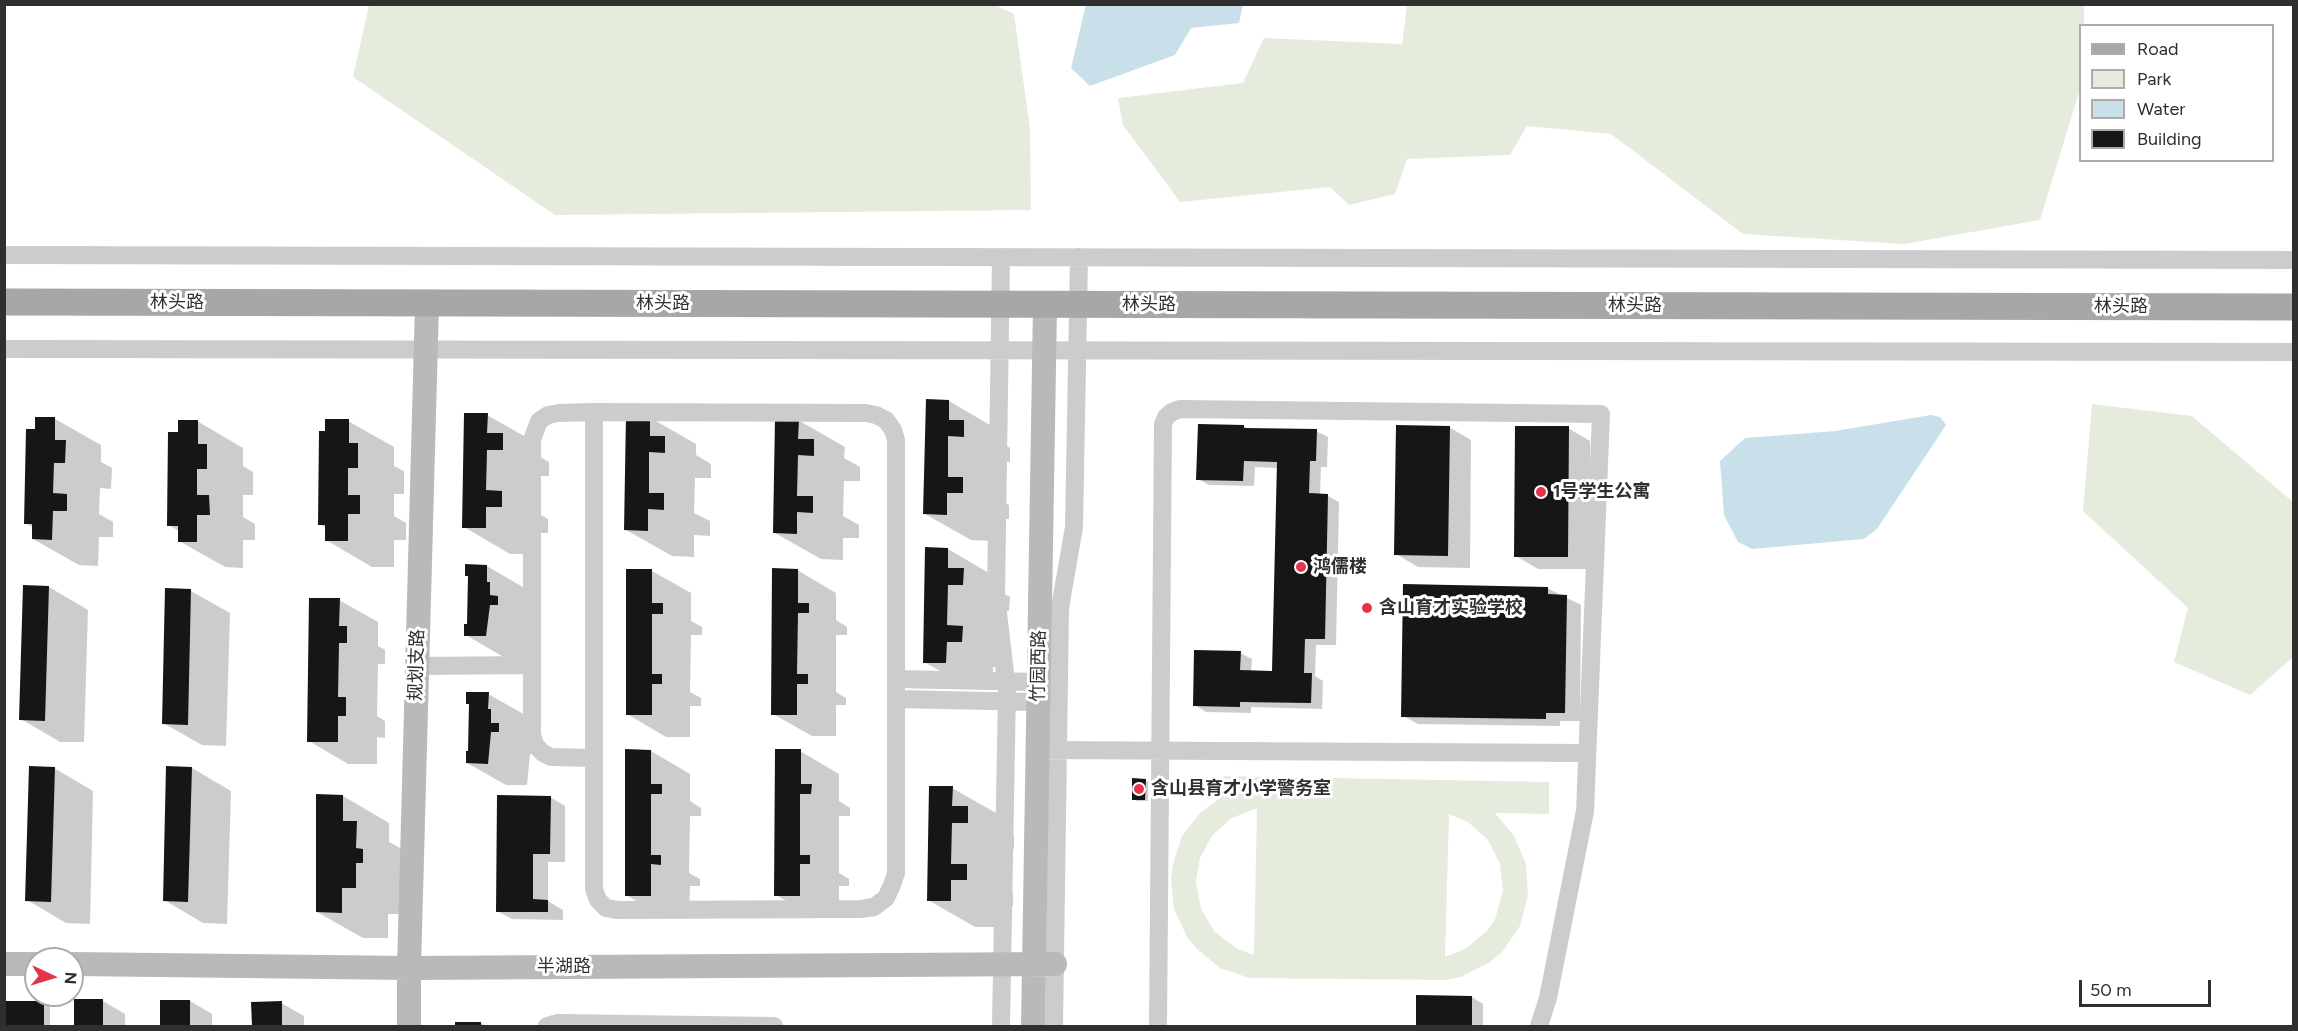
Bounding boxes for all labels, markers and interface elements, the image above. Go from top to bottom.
legend [2079,24,2274,162]
text: Road [2137,38,2178,60]
text: Park [2137,68,2171,90]
text: Water [2137,98,2185,120]
text: Building [2137,128,2202,150]
street label: 林头路 [150,292,204,314]
street label: 林头路 [636,293,690,315]
street label: 林头路 [1122,294,1176,316]
street label: 林头路 [1608,295,1662,317]
street label: 林头路 [2094,296,2148,318]
place label: 1号学生公寓 [1553,481,1651,503]
marker: 1号学生公寓 [1534,485,1548,499]
place label: 鸿儒楼 [1313,556,1367,578]
marker: 鸿儒楼 [1294,560,1308,574]
place label: 含山育才实验学校 [1379,597,1523,619]
marker: 含山育才实验学校 [1360,601,1374,615]
street label: 规划支路 [405,629,429,701]
street label: 竹园西路 [1028,630,1050,702]
place label: 含山县育才小学警务室 [1151,778,1331,800]
marker: 含山县育才小学警务室 [1132,782,1146,796]
north arrow [24,947,84,1007]
street label: 半湖路 [537,956,591,978]
scale bar [2082,968,2214,1006]
text: N [61,971,80,985]
text: 50 m [2090,979,2132,1001]

